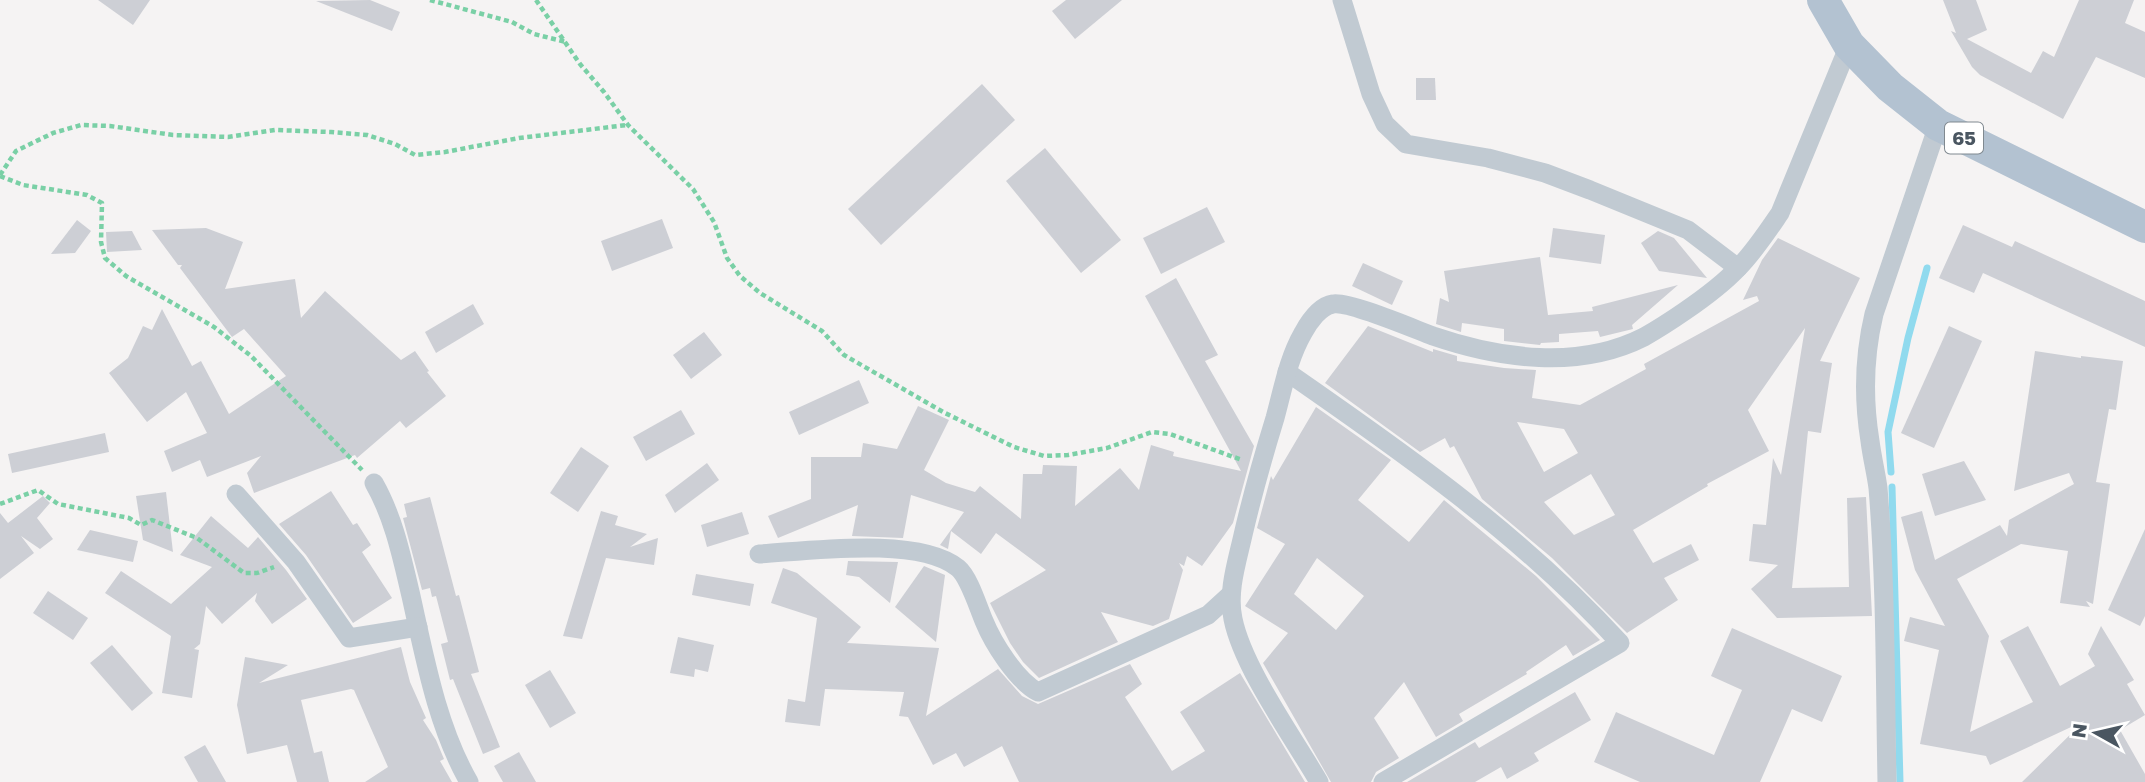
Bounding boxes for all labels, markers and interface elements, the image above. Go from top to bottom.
road number: 65 [1945,122,1983,154]
north arrow [2061,698,2131,768]
text: N [2066,722,2091,739]

